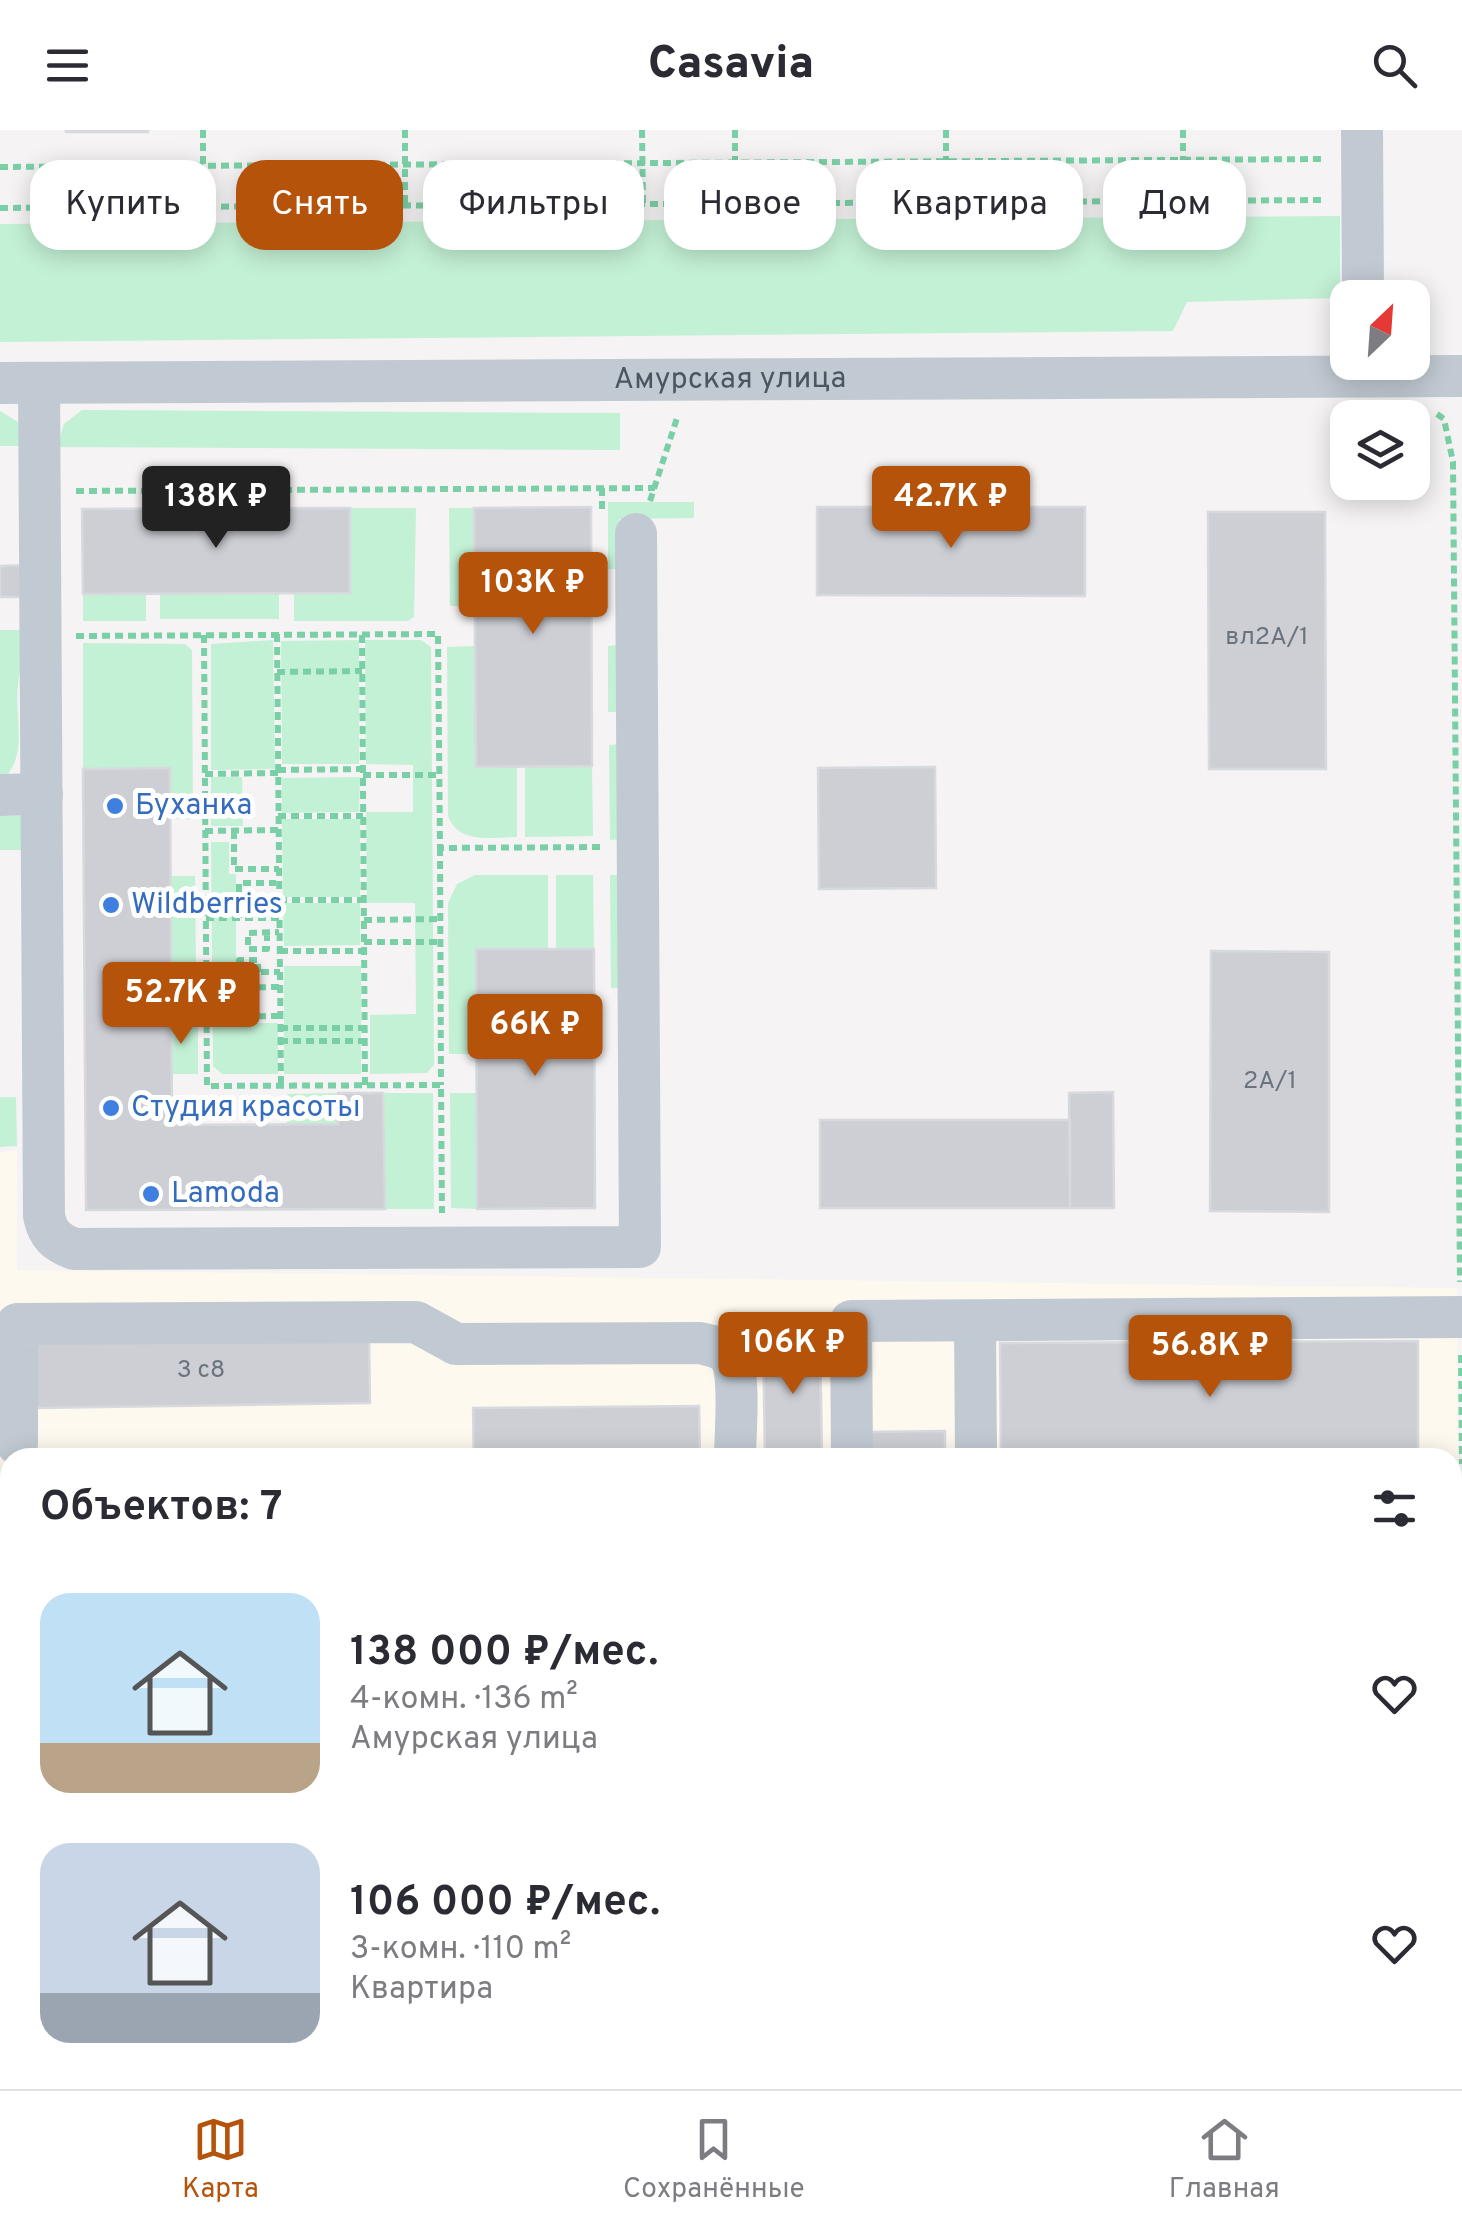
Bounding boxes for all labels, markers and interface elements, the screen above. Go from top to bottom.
text: Casavia [648,37,814,94]
icon: menu [40,38,95,93]
icon: search [1367,38,1422,93]
chip: Купить [30,160,216,250]
chip: Снять [236,160,403,250]
chip: Фильтры [423,160,644,250]
chip: Новое [664,160,836,250]
chip: Квартира [856,160,1083,250]
chip: Дом [1103,160,1246,250]
north arrow [1330,280,1430,380]
map controls [1330,280,1430,500]
street label: Амурская улица [614,360,846,399]
button: layers [1330,400,1430,500]
pin: 138K ₽ [135,466,297,551]
pin: 42.7K ₽ [859,466,1043,551]
text: 138K ₽ [164,478,268,518]
text: 42.7K ₽ [894,478,1008,518]
pin: 103K ₽ [452,552,614,637]
text: 103K ₽ [481,564,585,604]
house number: вл2А/1 [1225,622,1309,654]
place label: Буханка [135,788,252,825]
marker: Буханка [104,795,126,817]
place label: Wildberries [131,887,283,924]
marker: Wildberries [100,894,122,916]
pin: 52.7K ₽ [89,962,273,1047]
text: 52.7K ₽ [125,974,237,1014]
pin: 66K ₽ [465,994,605,1079]
text: 66K ₽ [489,1006,581,1046]
house number: 2А/1 [1243,1066,1297,1098]
place label: Студия красоты [131,1090,360,1127]
marker: Студия красоты [100,1097,122,1119]
place label: Lamoda [171,1176,280,1213]
marker: Lamoda [140,1183,162,1205]
pin: 106K ₽ [712,1312,874,1397]
pin: 56.8K ₽ [1118,1315,1302,1400]
text: 106K ₽ [740,1324,846,1364]
text: 56.8K ₽ [1151,1327,1269,1367]
house number: 3 c8 [177,1355,225,1387]
icon: filters [1367,1481,1422,1536]
text: Объектов: 7 [40,1482,283,1535]
text: 138 000 ₽/мес. [350,1627,658,1680]
icon: home [120,1633,240,1753]
icon: heart [1367,1666,1422,1721]
text: 4-комн. · 136 m² [350,1680,578,1720]
text: Амурская улица [350,1720,598,1760]
text: 106 000 ₽/мес. [350,1877,660,1930]
icon: home [120,1883,240,2003]
icon: heart [1367,1916,1422,1971]
text: 3-комн. · 110 m² [350,1930,571,1970]
text: Квартира [350,1970,493,2010]
tab: Карта [182,2112,259,2208]
tab: Сохранённые [623,2112,805,2208]
tab: Главная [1169,2112,1280,2208]

